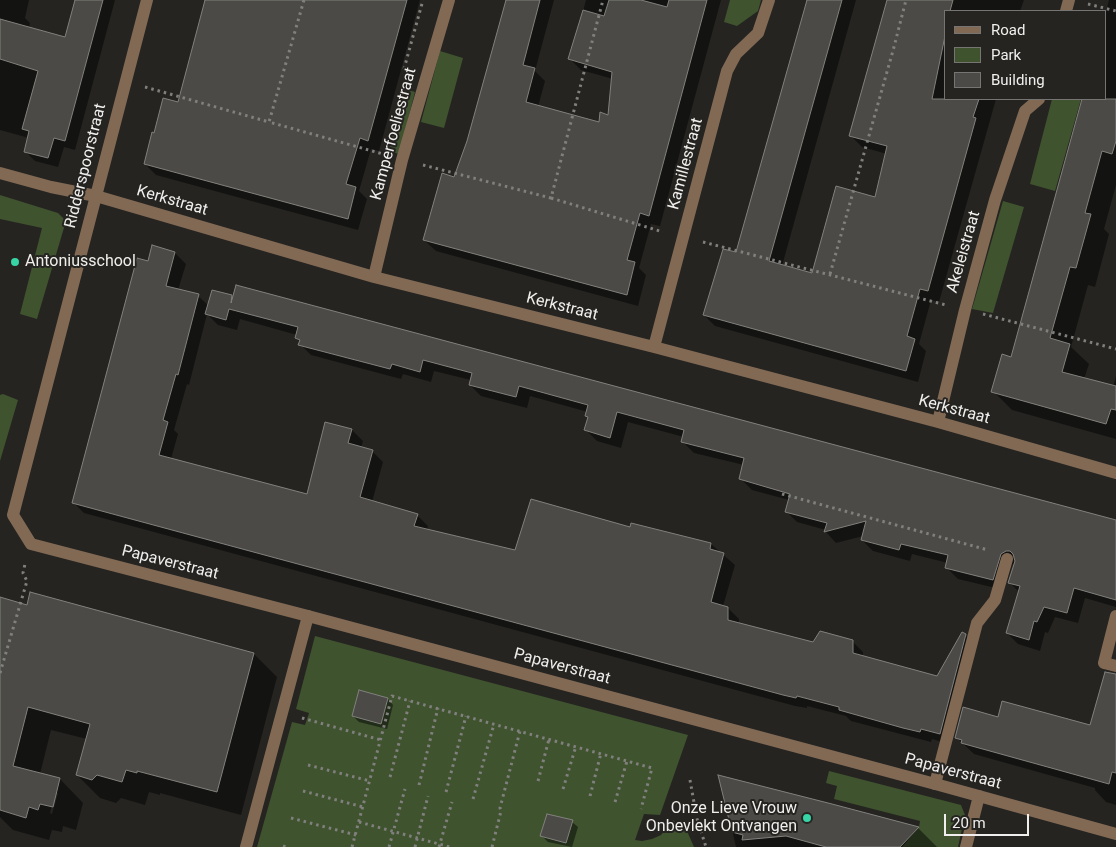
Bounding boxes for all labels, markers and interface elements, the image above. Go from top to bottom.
legend [944,10,1106,100]
text: Road [991,21,1025,39]
text: Park [991,46,1021,64]
street label: Kamperfoeliestraat [367,66,421,202]
text: Building [991,71,1045,89]
street label: Ridderspoorstraat [61,102,111,230]
street label: Kamillestraat [665,116,707,212]
street label: Kerkstraat [134,182,210,220]
street label: Akeleistraat [943,209,985,295]
place label: Antoniusschool [25,252,136,272]
marker: Antoniusschool [9,256,21,268]
street label: Kerkstraat [524,289,600,325]
street label: Kerkstraat [916,391,992,429]
street label: Papaverstraat [120,542,220,584]
street label: Papaverstraat [512,645,612,689]
street label: Papaverstraat [903,750,1003,794]
place label: Onze Lieve Vrouw Onbevlekt Ontvangen [646,799,797,837]
scale bar [946,804,1031,836]
marker: Onze Lieve Vrouw Onbevlekt Ontvangen [801,812,813,824]
text: 20 m [952,814,986,832]

